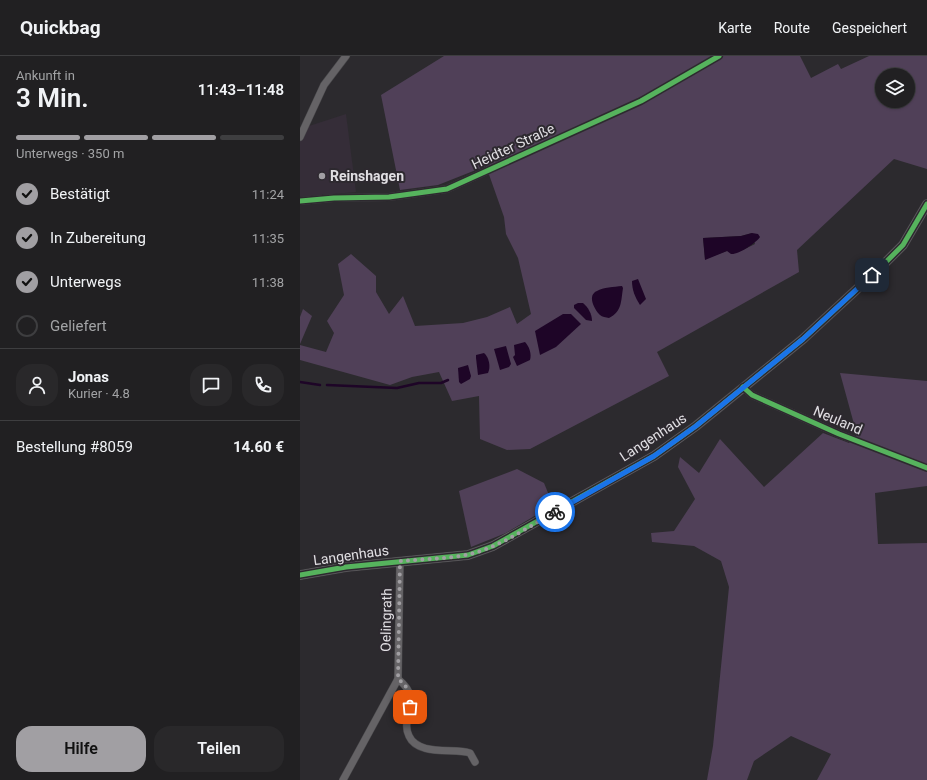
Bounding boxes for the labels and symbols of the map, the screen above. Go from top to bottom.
street label: Heidter Straße [469,120,557,172]
place label: Reinshagen [330,168,404,184]
marker: Reinshagen [317,171,327,181]
pin [855,258,889,292]
street label: Neuland [811,403,865,437]
street label: Langenhaus [617,410,689,464]
courier [535,492,575,532]
street label: Langenhaus [312,542,390,568]
street label: Oelingrath [377,588,395,652]
pin [393,690,427,724]

